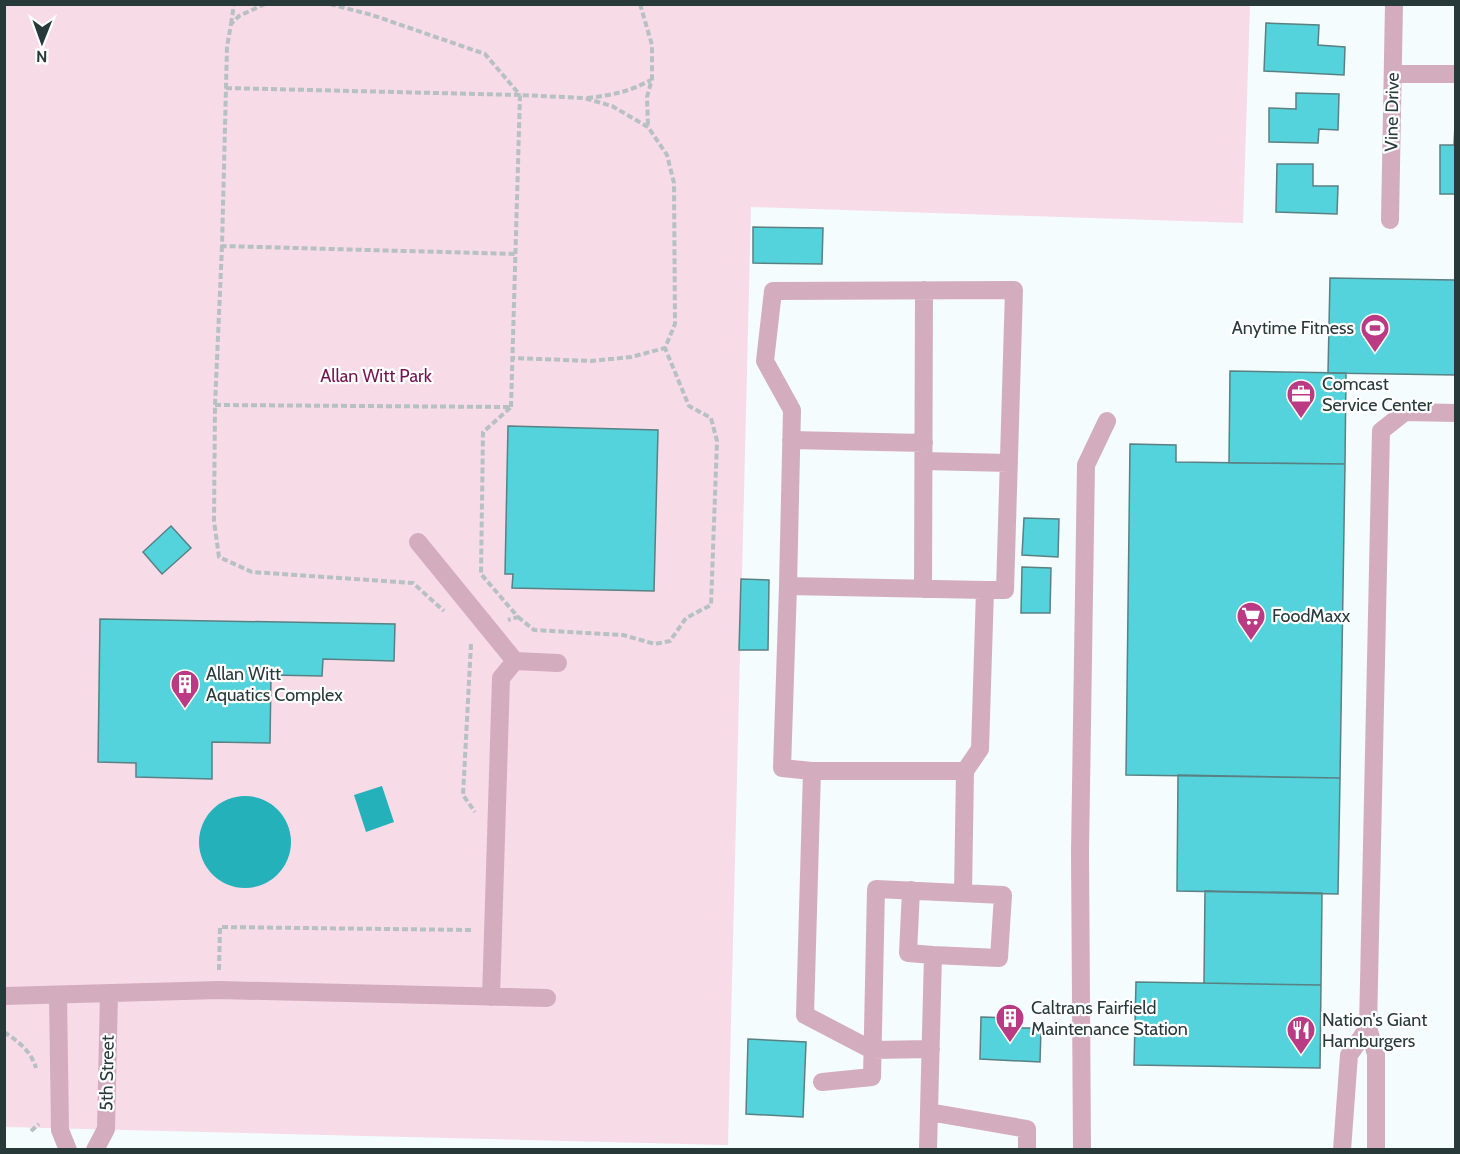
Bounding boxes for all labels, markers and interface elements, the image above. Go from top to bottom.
north arrow [12,12,72,72]
text: N [36,47,48,66]
street label: Vine Drive [1380,72,1404,152]
sports icon: Anytime Fitness [1359,312,1391,354]
place label: Anytime Fitness [1232,317,1354,339]
park label: Allan Witt Park [320,365,433,387]
place label: Comcast Service Center [1322,373,1433,416]
office icon: Comcast Service Center [1285,378,1317,420]
supermarket icon: FoodMaxx [1235,600,1267,642]
place label: FoodMaxx [1272,605,1351,627]
place label: Allan Witt Aquatics Complex [206,663,343,706]
building icon: Allan Witt Aquatics Complex [169,668,201,710]
place label: Caltrans Fairfield Maintenance Station [1031,997,1188,1040]
building icon: Caltrans Fairfield Maintenance Station [994,1002,1026,1044]
place label: Nation's Giant Hamburgers [1322,1009,1427,1052]
restaurant icon: Nation's Giant Hamburgers [1285,1014,1317,1056]
street label: 5th Street [95,1035,119,1111]

